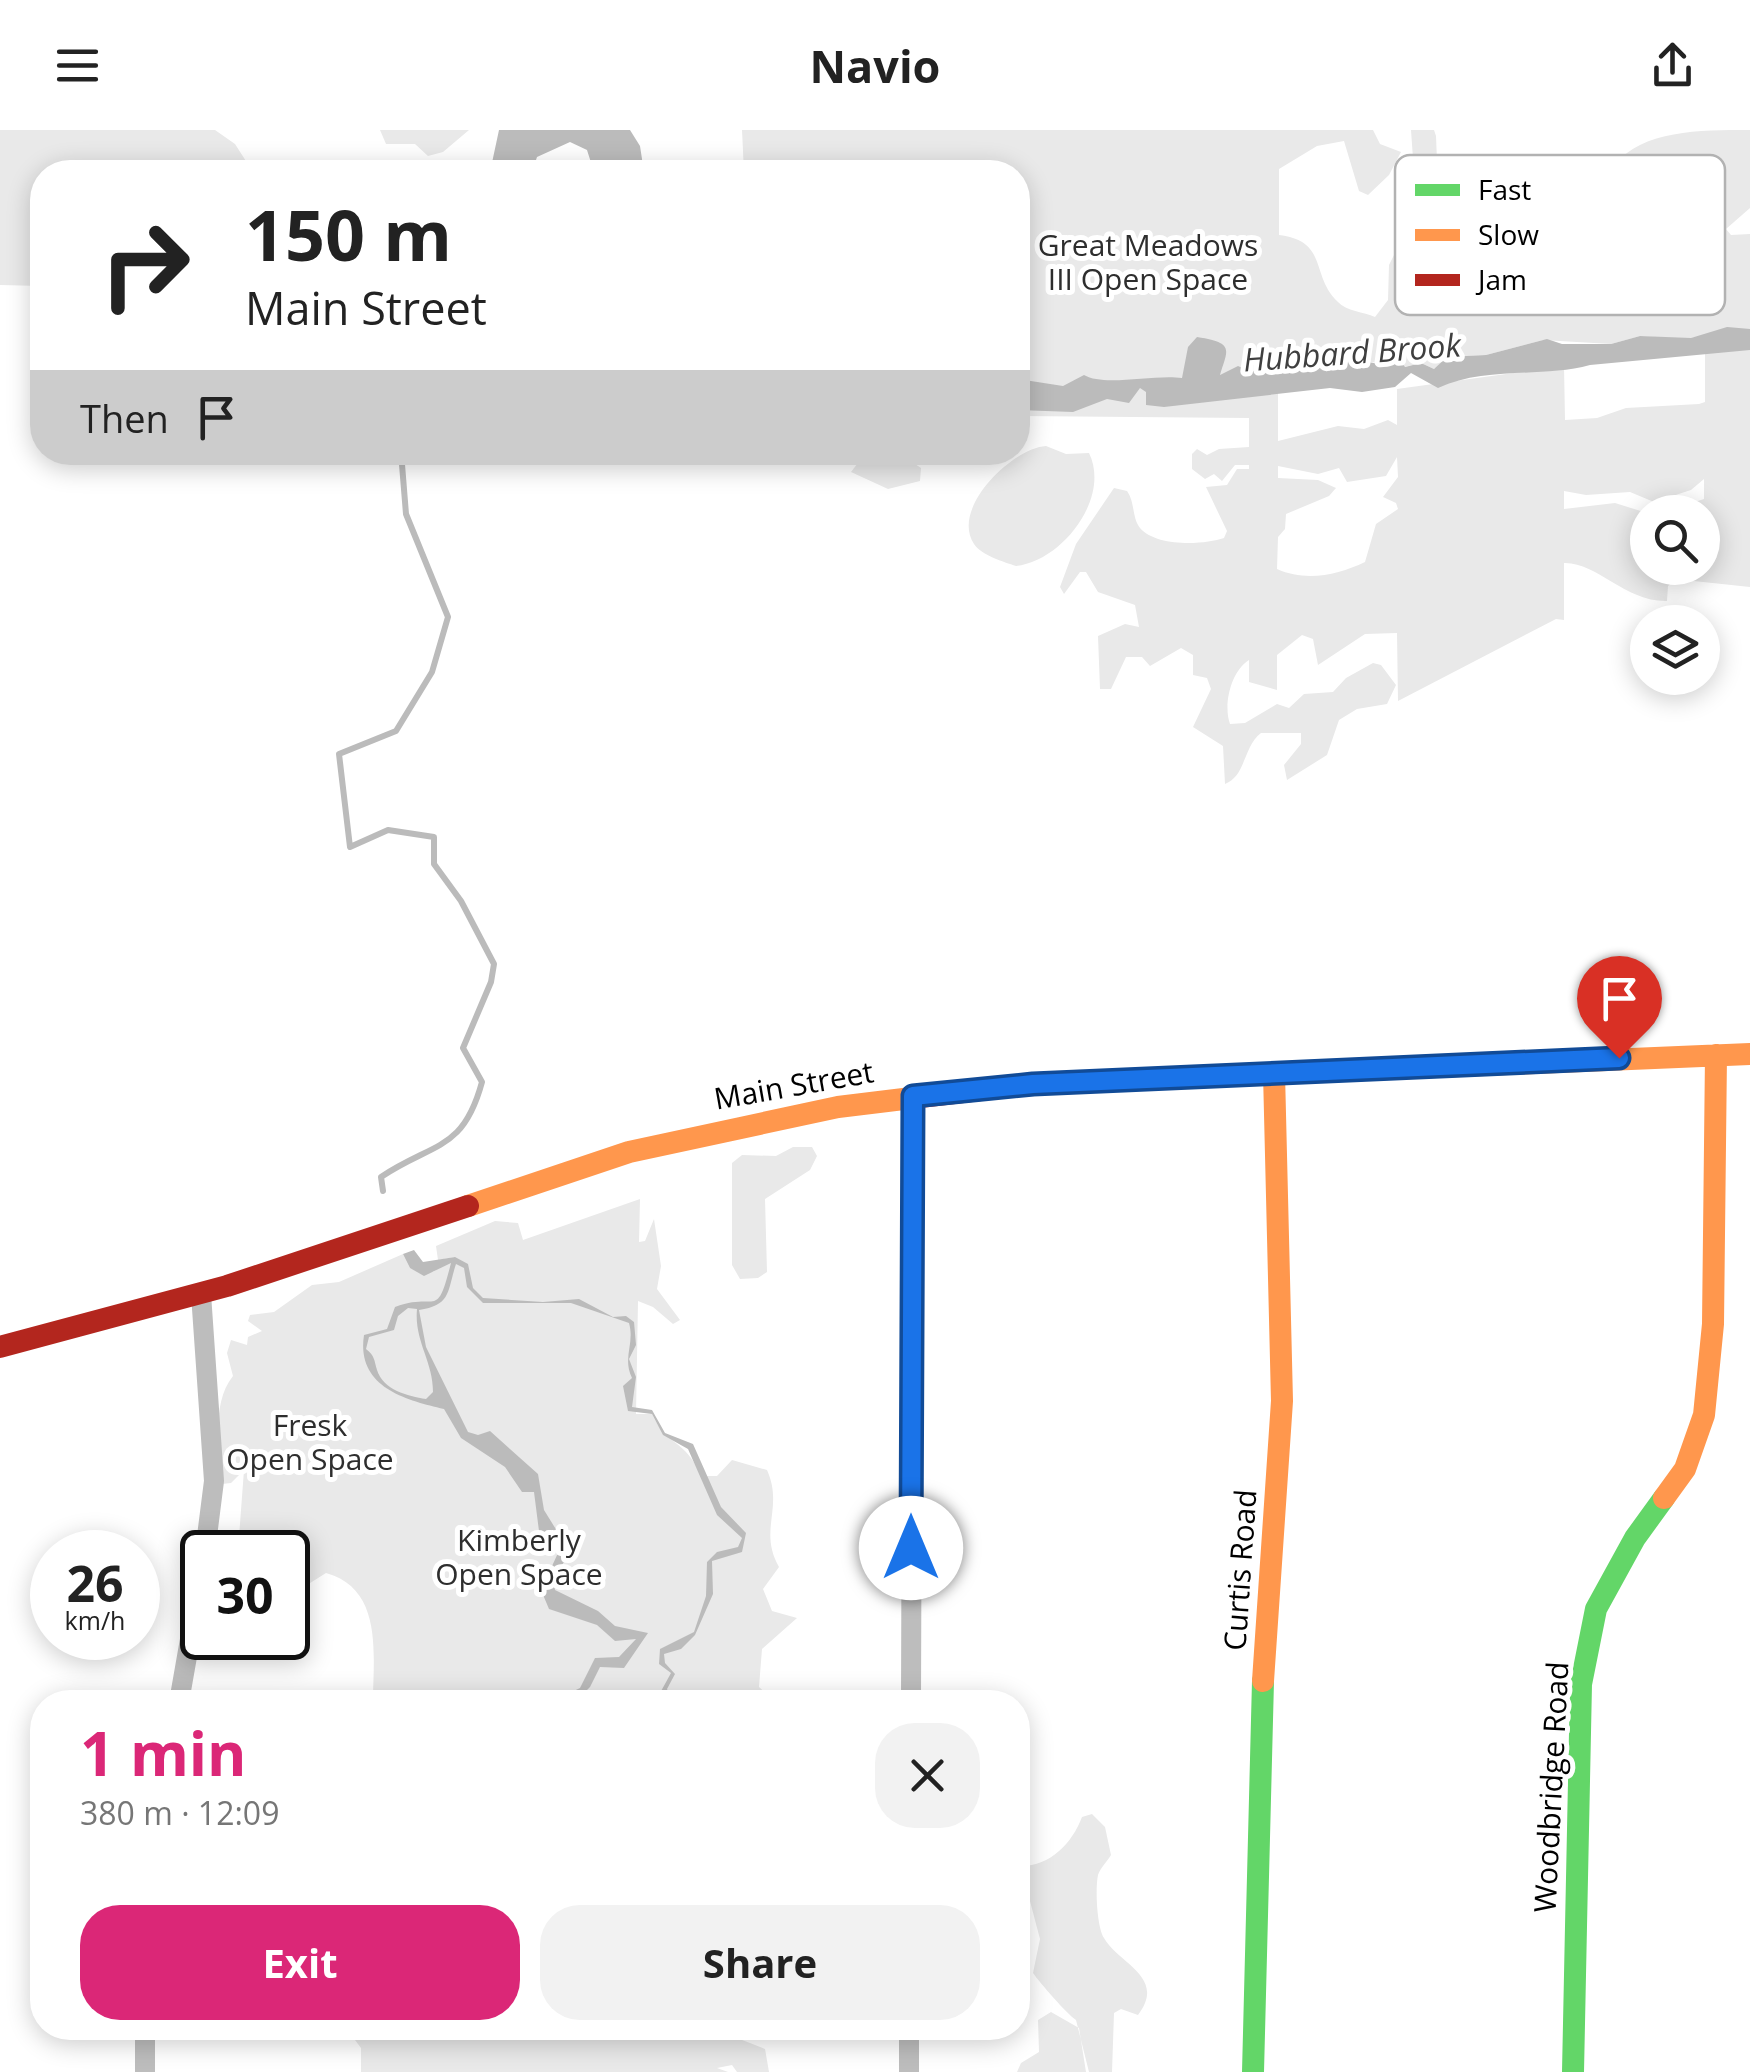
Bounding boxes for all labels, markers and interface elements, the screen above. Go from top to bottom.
text: Navio [810,35,940,96]
icon: menu [50,38,105,93]
icon: share [1645,38,1700,93]
legend [1395,155,1725,315]
text: Fast [1478,170,1531,208]
text: 150 m [245,186,452,282]
icon: right [80,200,210,330]
text: Slow [1478,215,1539,253]
park label: Great Meadows III Open Space [1038,224,1258,299]
text: Jam [1475,260,1527,298]
text: Main Street [245,277,487,338]
water label: Hubbard Brook [1242,322,1464,381]
icon: arrive [189,390,244,445]
text: Then [80,392,169,444]
map controls [1630,495,1720,695]
button: search [1630,495,1720,585]
button: layers [1630,605,1720,695]
pin [1577,956,1662,1059]
icon: arrive [1592,971,1647,1026]
street label: Main Street [711,1050,877,1119]
park label: Fresk Open Space [226,1404,394,1479]
street label: Curtis Road [1213,1488,1266,1652]
position arrow [859,1496,963,1600]
park label: Kimberly Open Space [435,1519,603,1594]
speed limit sign: 30 [180,1530,310,1660]
text: 26 [66,1549,124,1617]
text: km/h [65,1603,125,1637]
street label: Woodbridge Road [1523,1660,1578,1913]
text: 1 min [80,1712,247,1794]
button: close [875,1723,980,1828]
text: 380 m · 12:09 [80,1791,279,1834]
button: Exit [80,1905,520,2020]
button: Share [540,1905,980,2020]

